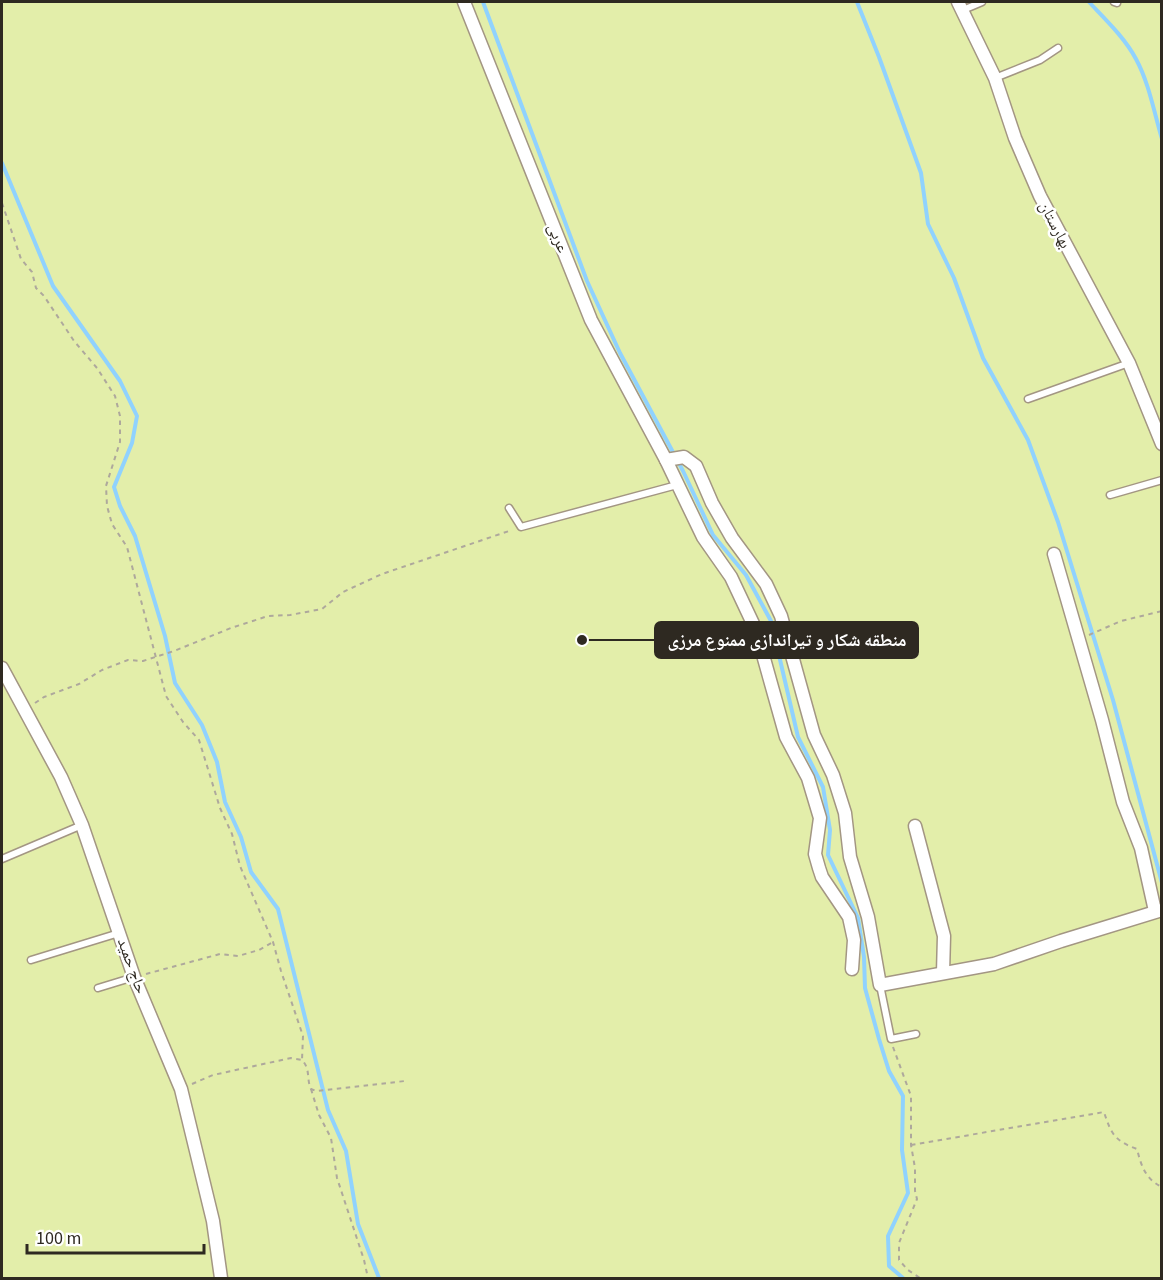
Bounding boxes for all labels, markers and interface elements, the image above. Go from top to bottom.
street label: بهارستان [1034,198,1076,252]
street label: عربی [542,220,574,256]
callout: منطقه شکار و تیراندازی ممنوع مرزی [655,622,918,658]
text: منطقه شکار و تیراندازی ممنوع مرزی [668,628,906,653]
street label: حاج حمید [112,935,152,997]
scale bar [27,1217,204,1255]
text: 100 m [36,1226,81,1251]

